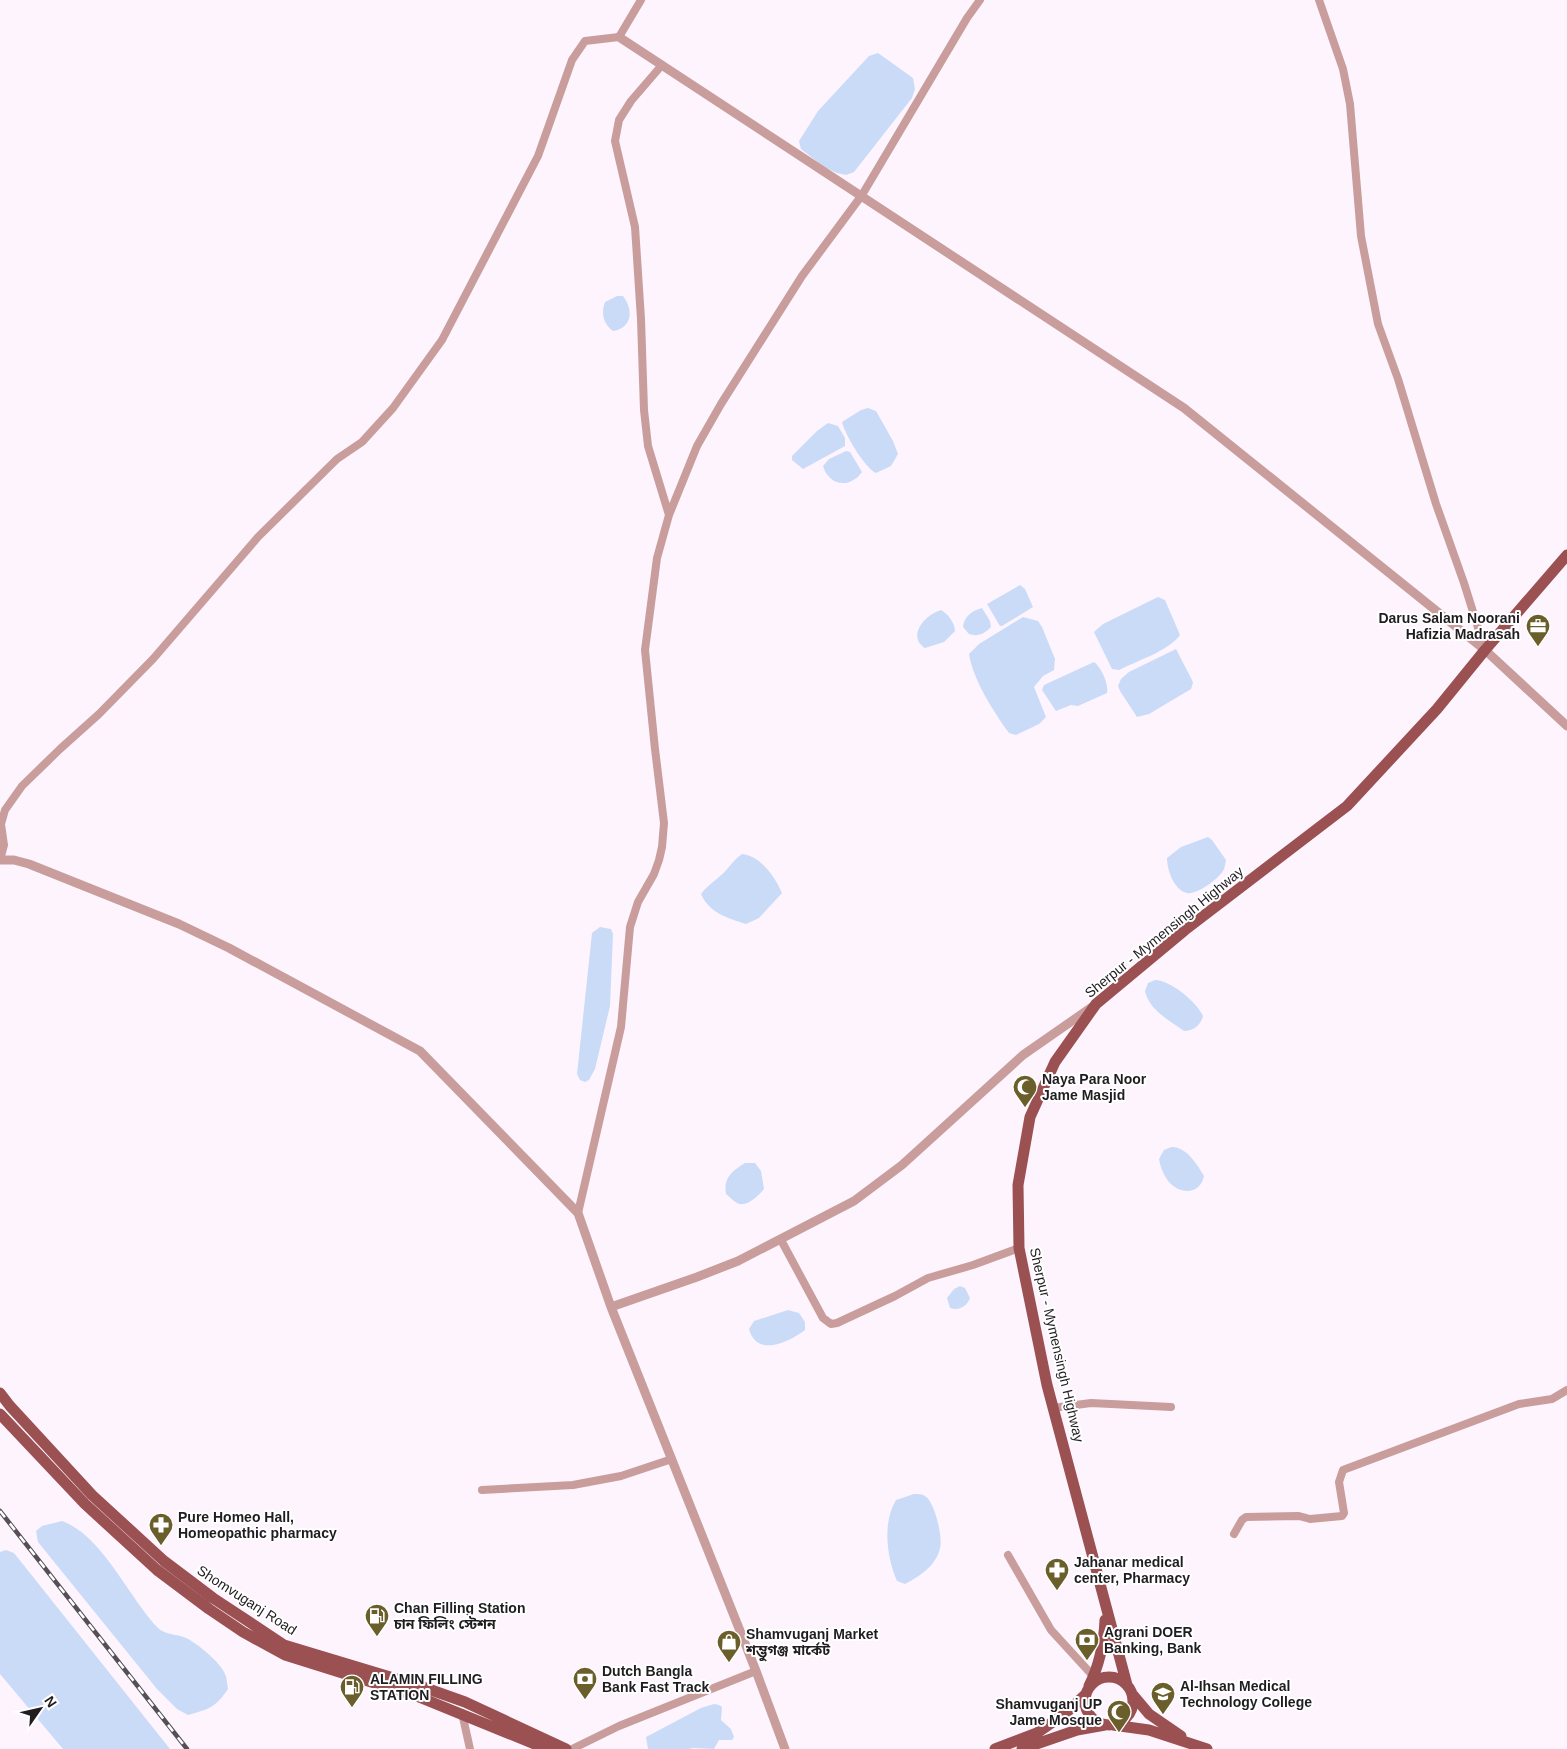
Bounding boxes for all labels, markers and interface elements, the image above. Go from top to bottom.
place label: Darus Salam Noorani Hafizia Madrasah [1378,610,1520,642]
office icon: Darus Salam Noorani Hafizia Madrasah [1525,613,1551,647]
street label: Sherpur - Mymensingh Highway [1082,863,1246,1001]
place label: Naya Para Noor Jame Masjid [1042,1071,1147,1103]
mosque icon: Naya Para Noor Jame Masjid [1012,1074,1038,1108]
street label: Sherpur - Mymensingh Highway [1027,1246,1087,1444]
place label: Pure Homeo Hall, Homeopathic pharmacy [178,1509,337,1541]
pharmacy icon: Pure Homeo Hall, Homeopathic pharmacy [148,1512,174,1546]
place label: Jahanar medical center, Pharmacy [1074,1554,1190,1586]
pharmacy icon: Jahanar medical center, Pharmacy [1044,1557,1070,1591]
street label: Shomvuganj Road [194,1562,300,1638]
place label: Chan Filling Station চান ফিলিং স্টেশন [393,1600,525,1632]
fuel station icon: Chan Filling Station চান ফিলিং স্টেশন [364,1603,390,1637]
place label: Agrani DOER Banking, Bank [1104,1624,1201,1656]
place label: Shamvuganj Market শম্ভুগঞ্জ মার্কেট [745,1626,879,1662]
bank icon: Agrani DOER Banking, Bank [1074,1627,1100,1661]
shop icon: Shamvuganj Market শম্ভুগঞ্জ মার্কেট [716,1629,742,1663]
place label: Dutch Bangla Bank Fast Track [602,1663,710,1695]
bank icon: Dutch Bangla Bank Fast Track [572,1666,598,1700]
place label: ALAMIN FILLING STATION [370,1671,483,1703]
fuel station icon: ALAMIN FILLING STATION [339,1674,365,1708]
place label: Al-Ihsan Medical Technology College [1180,1678,1312,1710]
school or university icon: Al-Ihsan Medical Technology College [1150,1681,1176,1715]
north arrow [15,1684,65,1734]
text: N [41,1693,60,1710]
place label: Shamvuganj UP Jame Mosque [995,1696,1102,1728]
mosque icon: Shamvuganj UP Jame Mosque [1106,1699,1132,1733]

